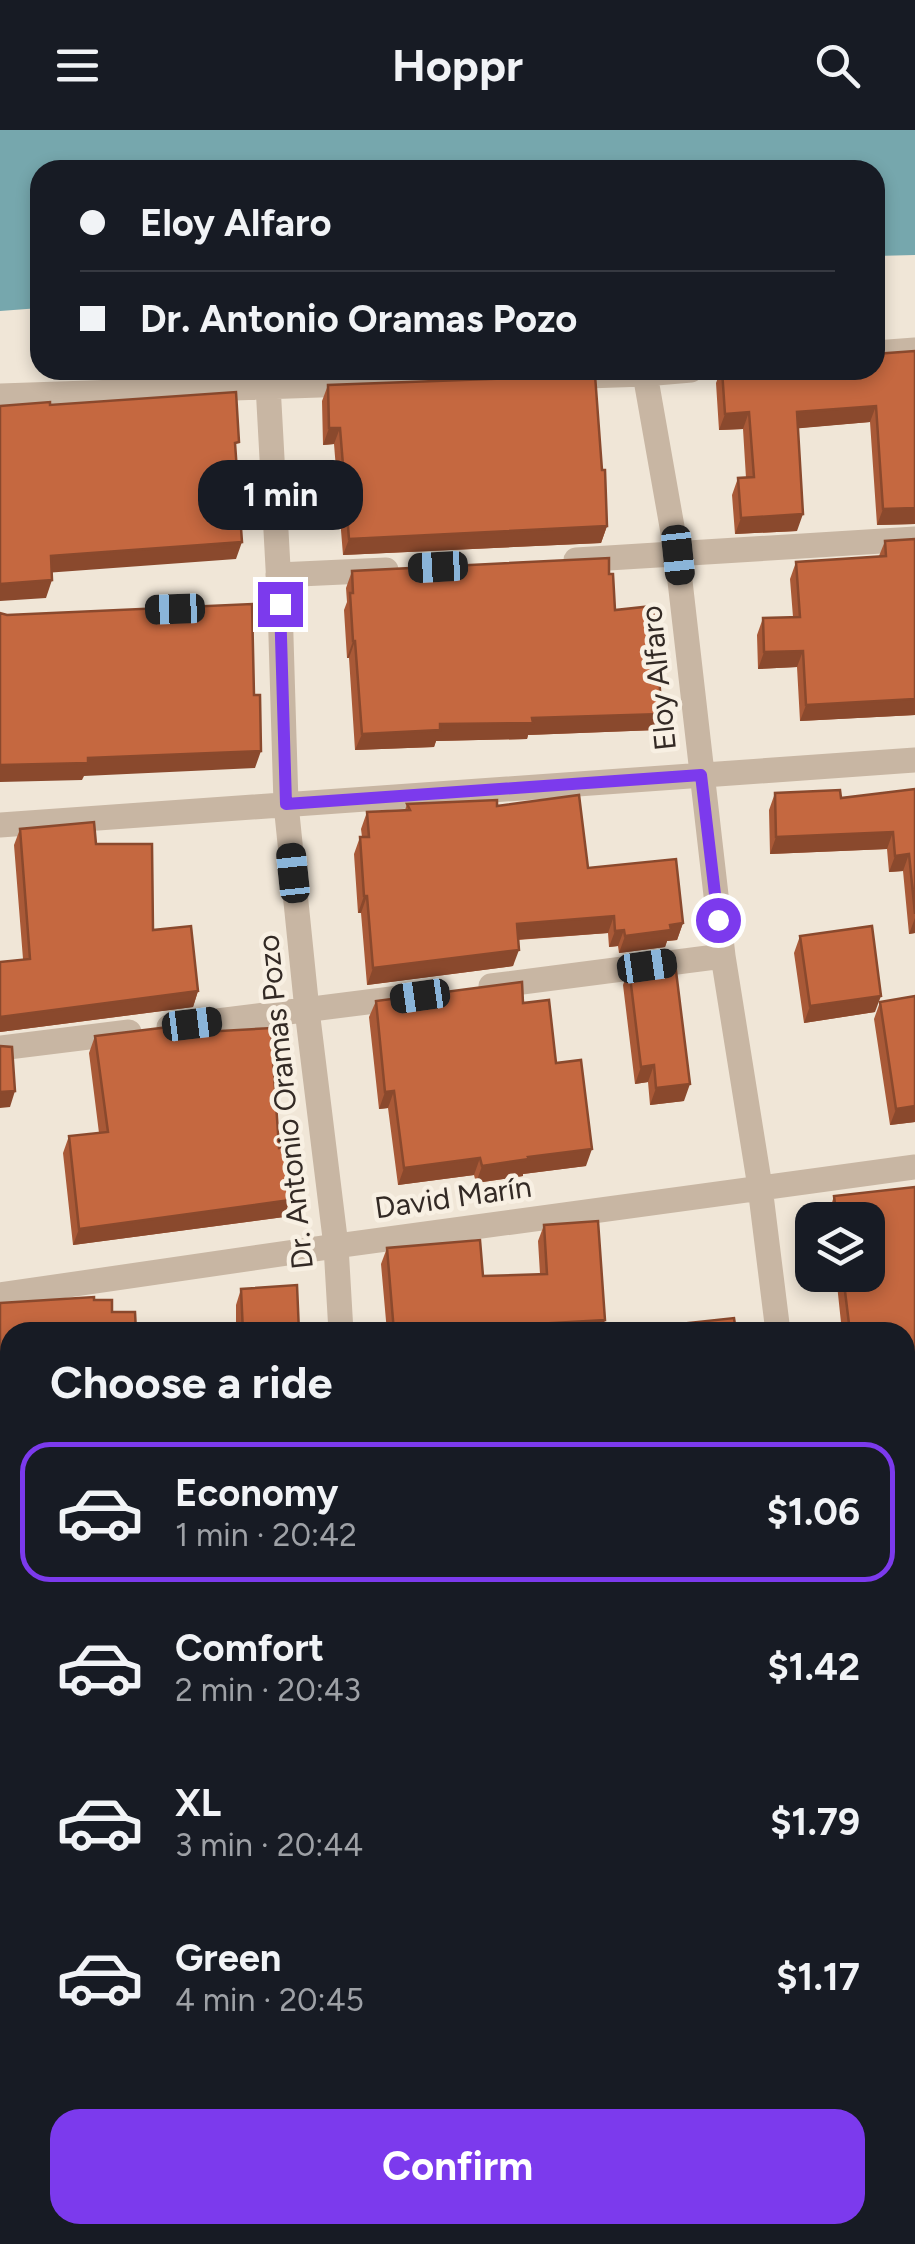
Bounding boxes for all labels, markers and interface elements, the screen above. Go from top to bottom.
icon: menu [50,38,105,93]
text: Hoppr [392,38,523,92]
icon: search [810,38,865,93]
text: Eloy Alfaro [140,200,332,246]
text: Dr. Antonio Oramas Pozo [140,296,577,342]
callout: 1 min [198,459,362,529]
text: 1 min [243,476,318,514]
car [660,524,696,586]
car [407,550,469,584]
route end [258,582,303,627]
car [144,593,206,625]
street label: Eloy Alfaro [632,604,684,752]
car [275,842,311,904]
route start [696,898,741,943]
street label: Dr. Antonio Oramas Pozo [249,933,321,1271]
car [615,947,679,985]
car [388,977,452,1015]
car [160,1005,224,1043]
street label: David Marín [372,1168,534,1226]
map controls [795,1202,885,1292]
button: layers [795,1202,885,1292]
text: Choose a ride [50,1355,332,1409]
icon: car [55,1467,145,1557]
text: Economy [175,1470,338,1516]
text: $1.06 [767,1489,860,1535]
text: 1 min · 20:42 [175,1516,357,1554]
icon: car [55,1622,145,1712]
text: Comfort [175,1625,324,1671]
text: $1.42 [767,1644,860,1690]
text: 2 min · 20:43 [175,1671,361,1709]
icon: car [55,1777,145,1867]
text: XL [175,1780,221,1826]
text: $1.79 [770,1799,860,1845]
text: 3 min · 20:44 [175,1826,363,1864]
icon: car [55,1932,145,2022]
text: Green [175,1935,281,1981]
text: $1.17 [776,1954,860,2000]
text: 4 min · 20:45 [175,1981,364,2019]
button: Confirm [50,2109,865,2224]

